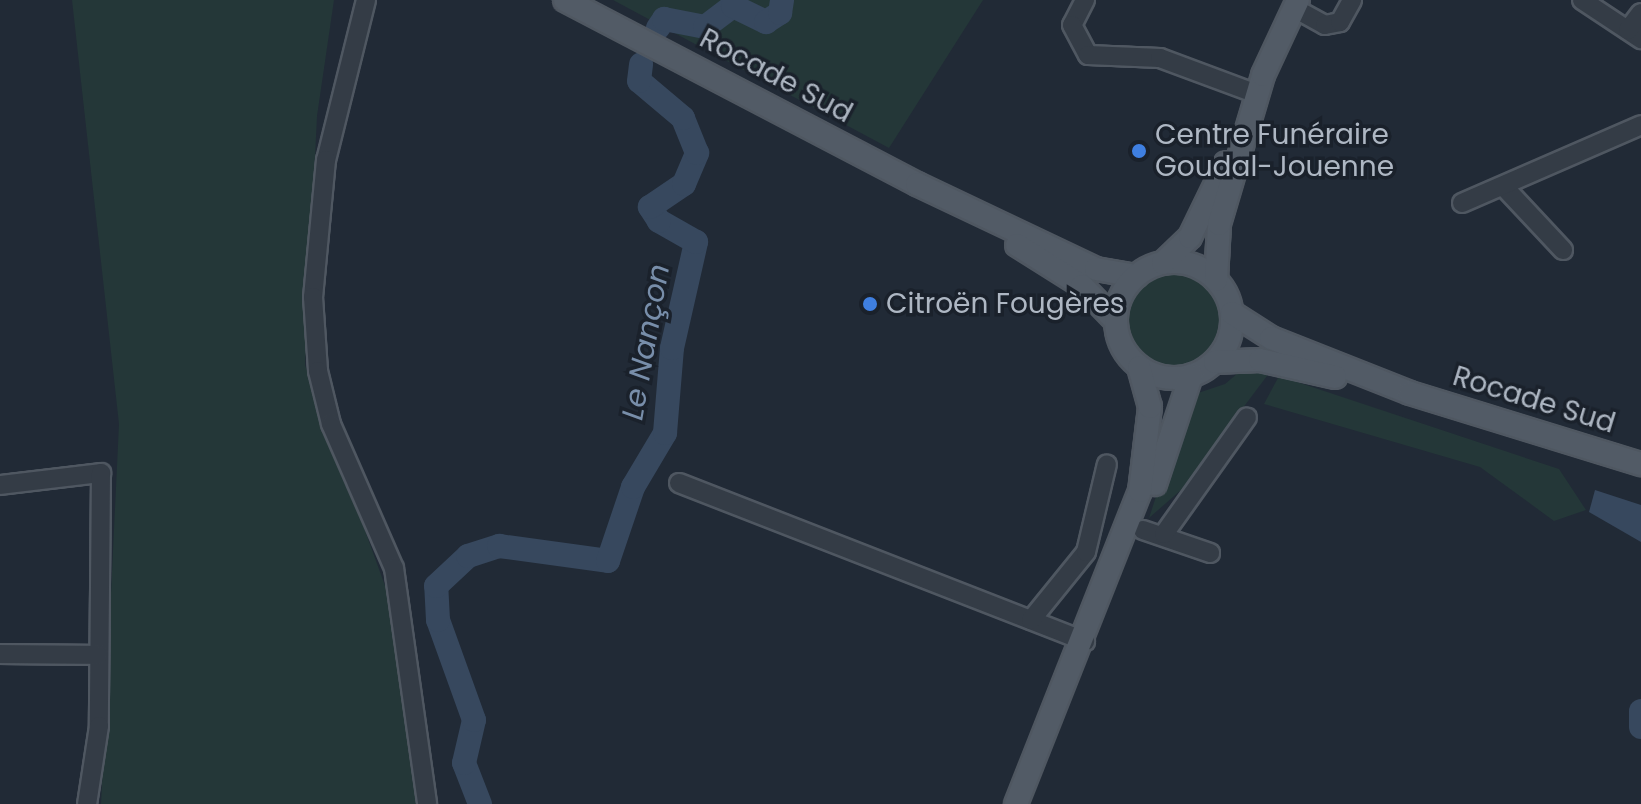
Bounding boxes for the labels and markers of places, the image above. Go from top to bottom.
place label: Centre Funéraire Goudal-Jouenne [1155,118,1394,184]
marker: Centre Funéraire Goudal-Jouenne [1130,142,1148,160]
place label: Citroën Fougères [886,287,1124,321]
marker: Citroën Fougères [861,295,879,313]

